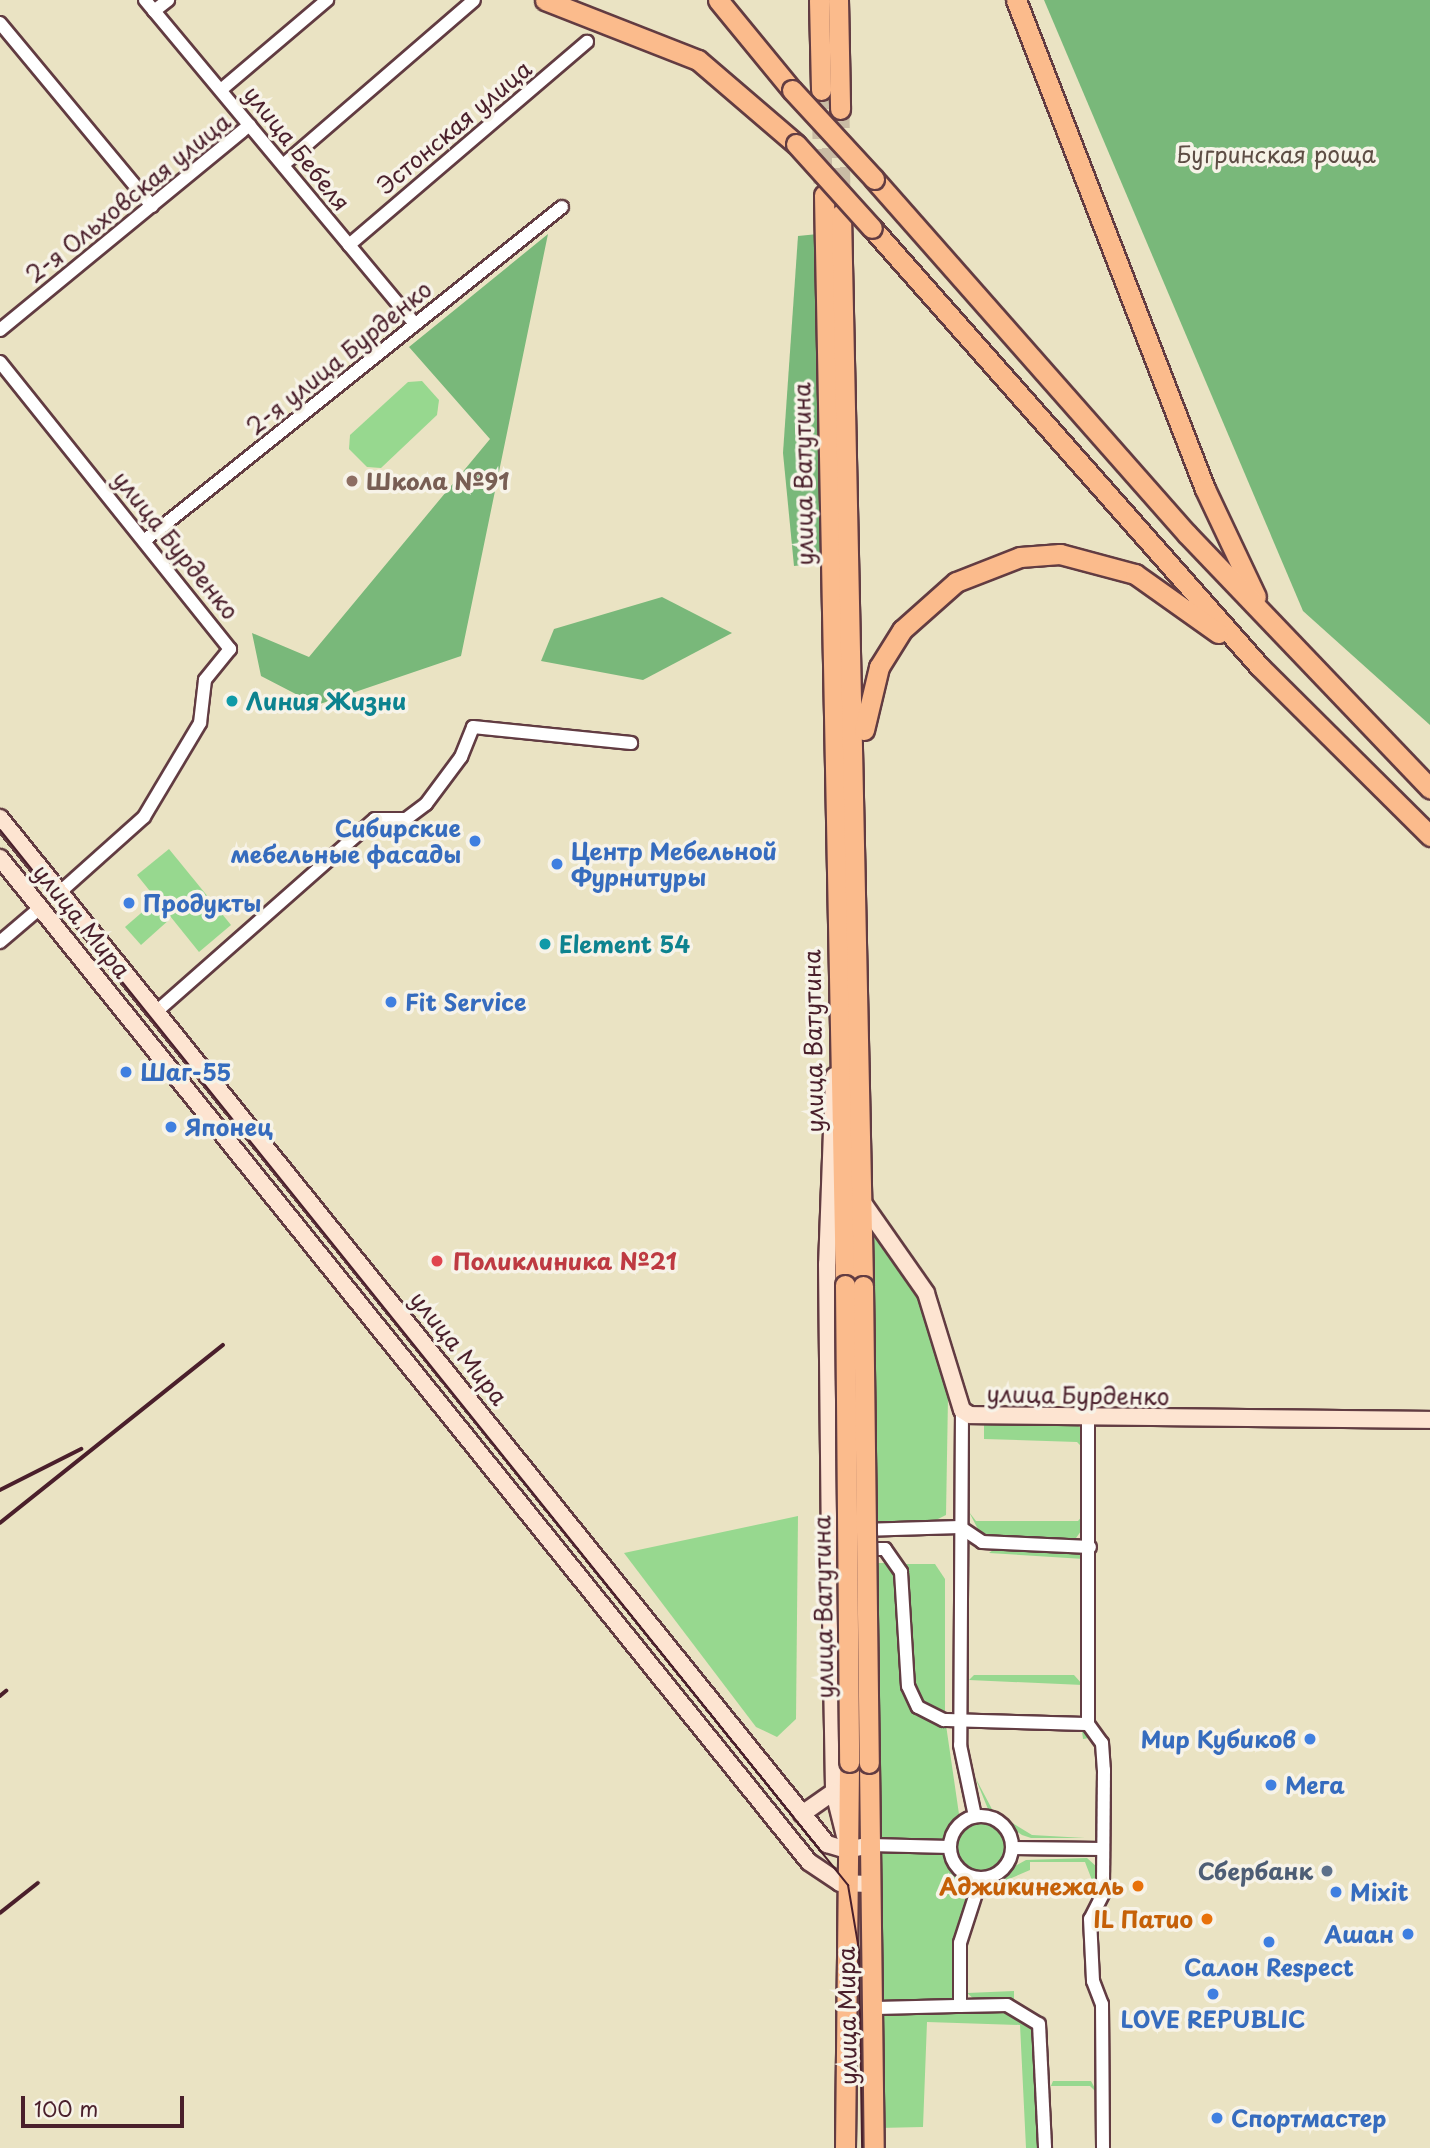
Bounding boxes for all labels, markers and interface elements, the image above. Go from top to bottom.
street label: Эстонская улица [371,54,537,200]
street label: улица Бебеля [238,80,356,216]
street label: 2-я Ольховская улица [20,107,236,289]
park label: Бугринская роща [1176,140,1376,168]
street label: 2-я улица Бурденко [240,275,438,441]
street label: улица Ватутина [788,382,818,566]
street label: улица Бурденко [107,465,245,625]
place label: Школа №91 [366,467,510,495]
marker: Школа №91 [344,473,360,489]
place label: Линия Жизни [246,687,407,715]
marker: Линия Жизни [224,693,240,709]
place label: Сибирские мебельные фасады [230,814,461,868]
marker: Сибирские мебельные фасады [467,833,483,849]
place label: Центр Мебельной Фурнитуры [571,837,778,891]
marker: Центр Мебельной Фурнитуры [549,856,565,872]
street label: улица Мира [27,858,137,984]
place label: Продукты [143,889,261,917]
marker: Продукты [121,895,137,911]
place label: Element 54 [559,930,690,958]
marker: Element 54 [537,936,553,952]
street label: улица Ватутина [798,949,828,1133]
place label: Fit Service [405,988,526,1016]
marker: Fit Service [383,994,399,1010]
place label: Шаг-55 [140,1058,231,1086]
marker: Шаг-55 [118,1064,134,1080]
place label: Японец [185,1113,272,1141]
marker: Японец [163,1119,179,1135]
place label: Поликлиника №21 [453,1247,677,1275]
marker: Поликлиника №21 [427,1251,447,1271]
street label: улица Мира [404,1285,514,1411]
street label: улица Бурденко [986,1380,1170,1410]
street label: улица Ватутина [808,1515,838,1699]
place label: Мир Кубиков [1139,1725,1296,1753]
marker: Мир Кубиков [1302,1731,1318,1747]
place label: Мега [1285,1771,1345,1799]
marker: Мега [1263,1777,1279,1793]
place label: Сбербанк [1198,1857,1313,1885]
marker: Сбербанк [1319,1863,1335,1879]
place label: Аджикинежаль [939,1872,1124,1900]
marker: Аджикинежаль [1130,1878,1146,1894]
place label: Mixit [1350,1878,1409,1906]
marker: Mixit [1328,1884,1344,1900]
place label: IL Патио [1092,1905,1193,1933]
marker: IL Патио [1199,1911,1215,1927]
place label: Ашан [1324,1920,1394,1948]
marker: Ашан [1400,1926,1416,1942]
marker: Салон Respect [1261,1934,1277,1950]
street label: улица Мира [832,1946,862,2086]
place label: Салон Respect [1184,1953,1354,1981]
marker: LOVE REPUBLIC [1205,1986,1221,2002]
place label: LOVE REPUBLIC [1120,2005,1306,2033]
scale bar [24,2082,187,2126]
text: 100 m [34,2092,98,2124]
place label: Спортмастер [1231,2104,1386,2132]
marker: Спортмастер [1209,2110,1225,2126]

